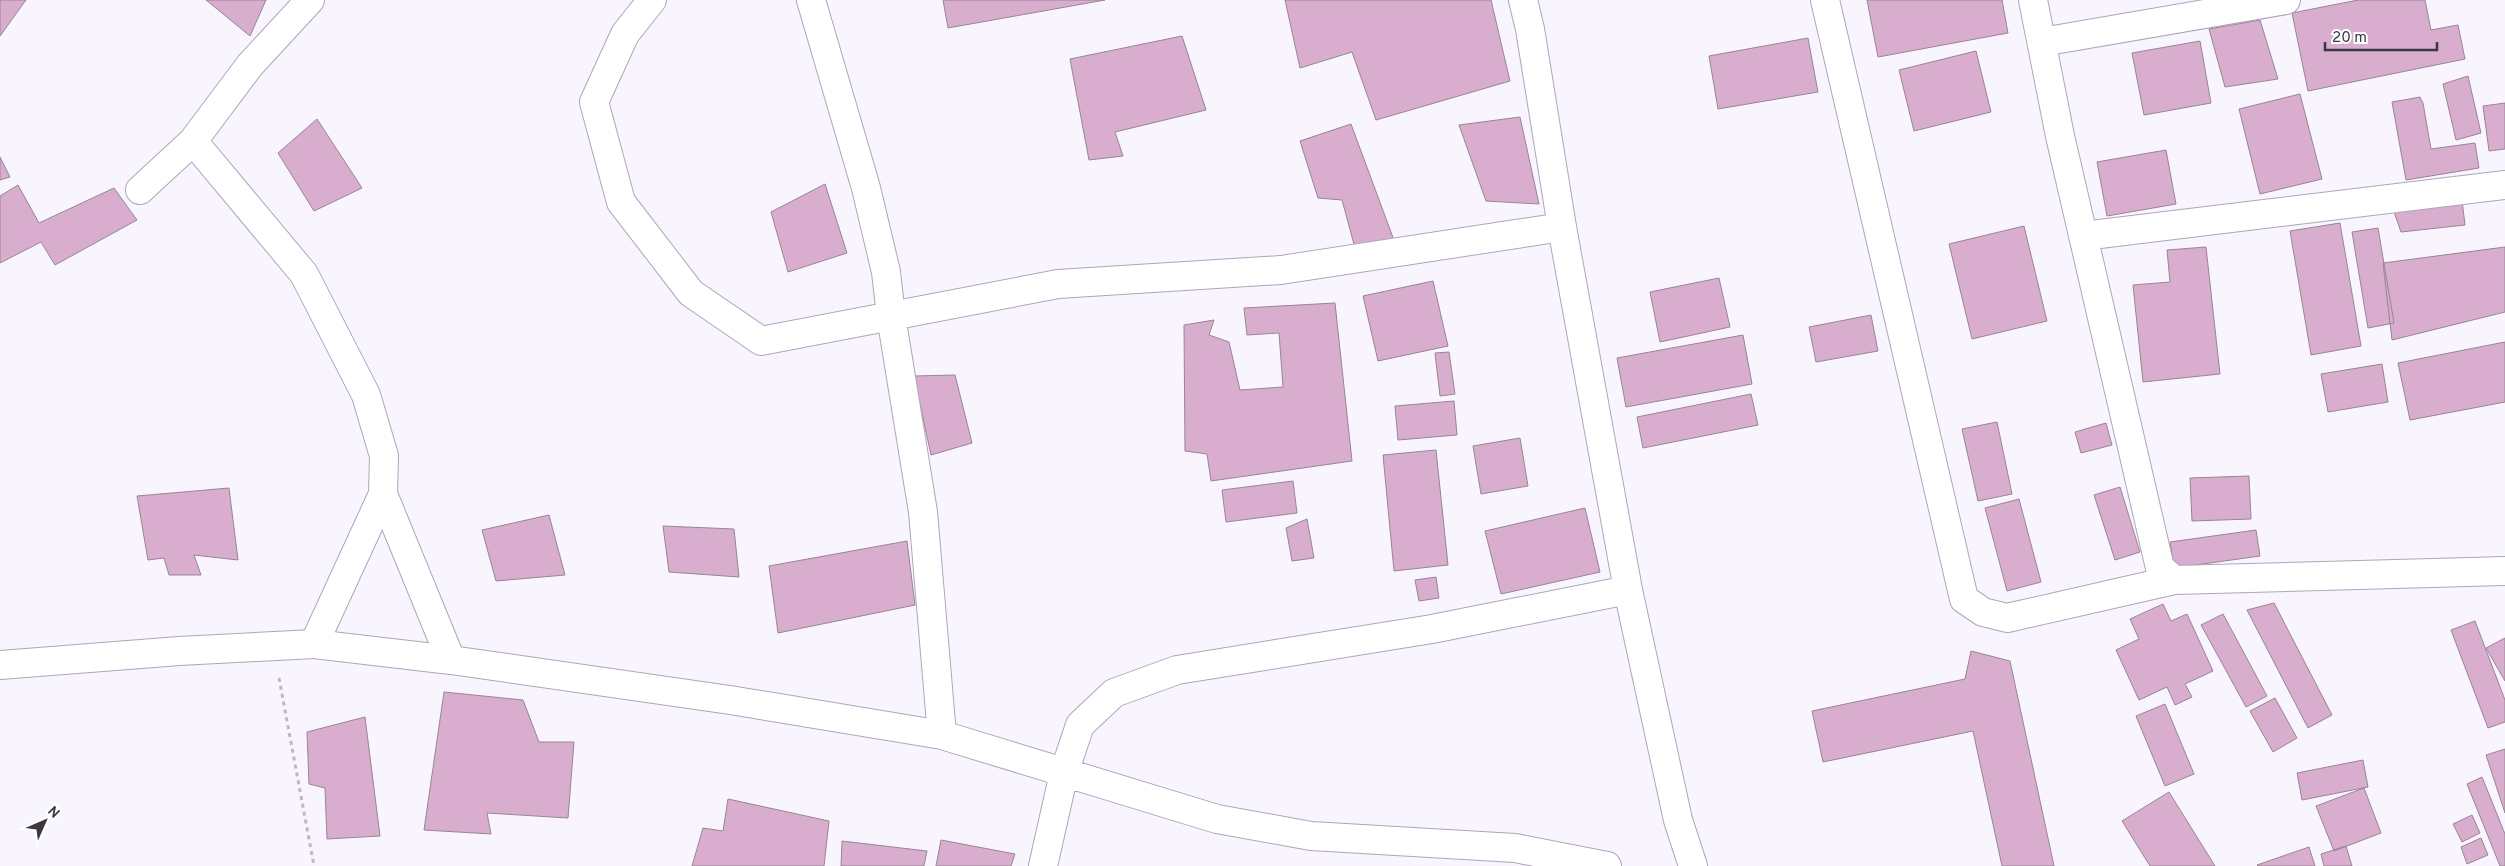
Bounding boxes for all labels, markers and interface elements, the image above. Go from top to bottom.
scale bar [2325,20,2438,52]
text: 20 m [2332,29,2367,48]
north arrow [20,796,70,846]
text: N [44,803,63,822]

